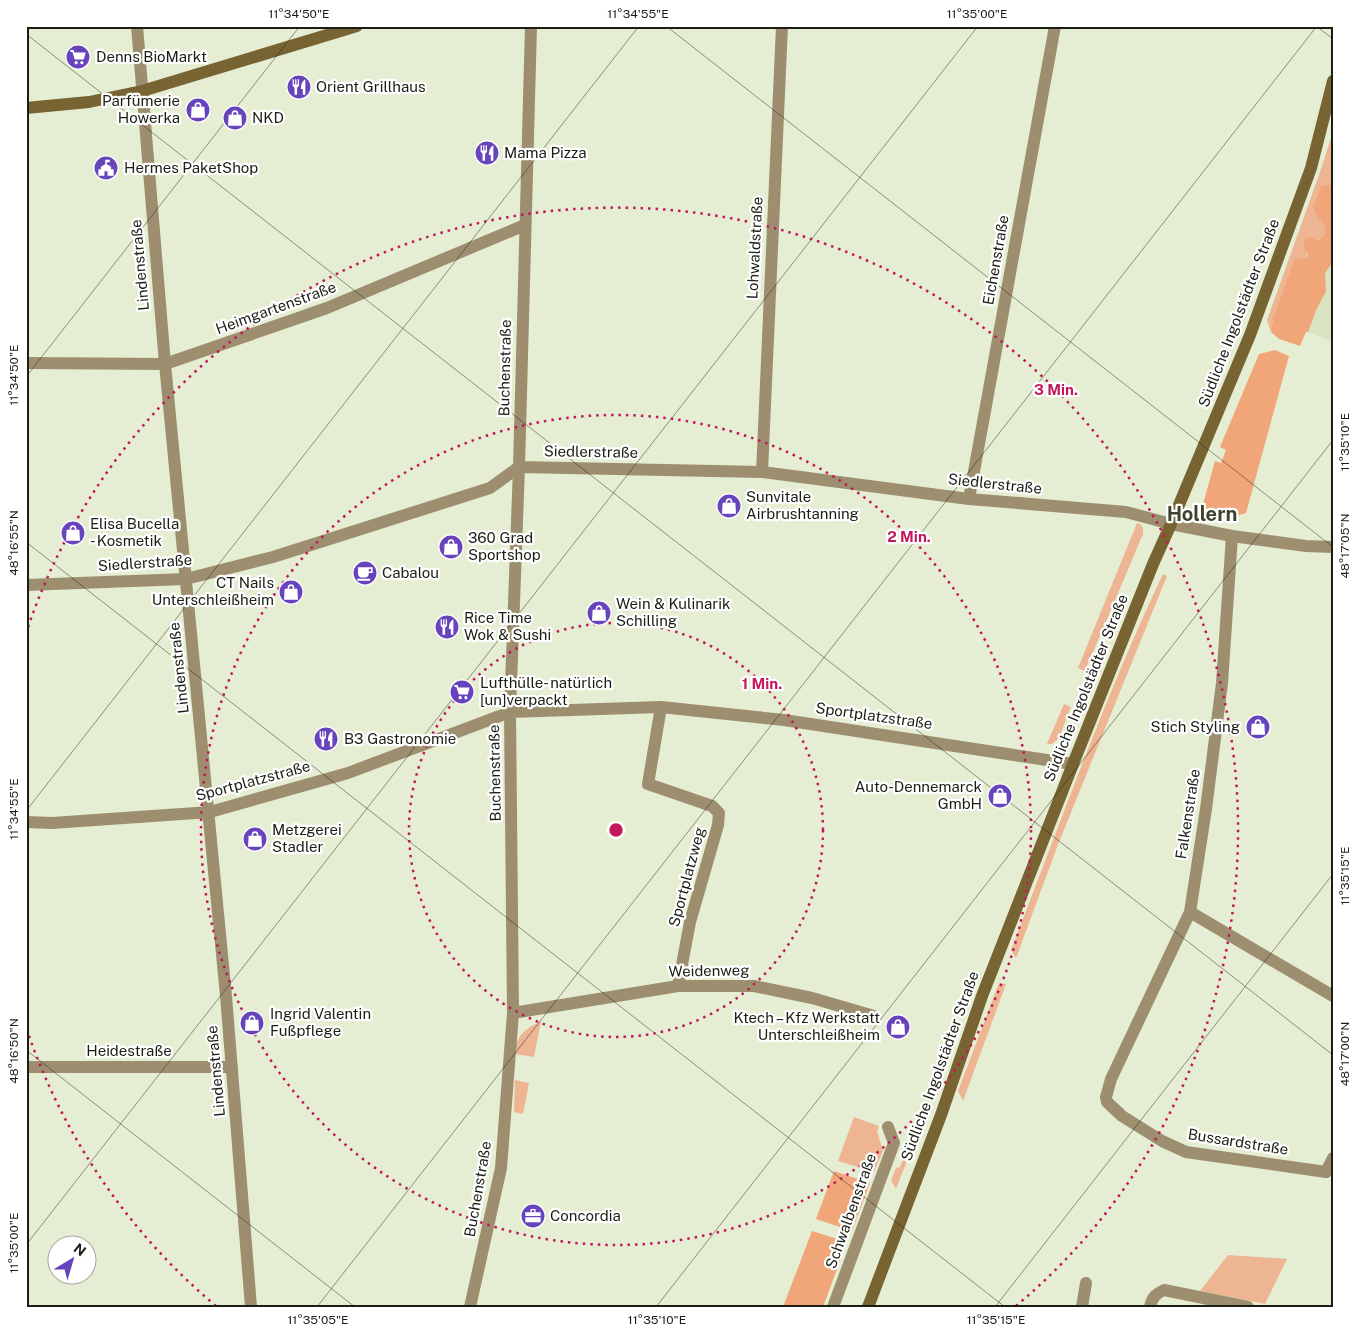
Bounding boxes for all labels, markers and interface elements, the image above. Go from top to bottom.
text: 11°34'50"E [269,7,329,21]
text: 11°34'55"E [607,7,669,21]
text: 11°35'00"E [947,7,1007,21]
supermarket icon: Denns BioMarkt [65,44,91,70]
place label: Denns BioMarkt [96,48,207,65]
restaurant icon: Orient Grillhaus [286,74,312,100]
place label: Orient Grillhaus [316,78,425,95]
place label: Parfümerie Howerka [102,92,180,126]
shop icon: Parfümerie Howerka [185,97,211,123]
shop icon: NKD [222,105,248,131]
place label: NKD [252,109,284,126]
restaurant icon: Mama Pizza [474,140,500,166]
place label: Mama Pizza [504,144,587,161]
public building icon: Hermes PaketShop [93,155,119,181]
place label: Hermes PaketShop [124,159,258,176]
street label: Lohwaldstraße [743,196,766,300]
street label: Eichenstraße [979,214,1012,306]
street label: Südliche Ingolstädter Straße [1195,216,1282,409]
street label: Lindenstraße [127,219,152,311]
street label: Heimgartenstraße [213,278,338,337]
street label: Buchenstraße [495,319,514,417]
text: 11°34'50"E [7,345,21,405]
text: 3 Min. [1034,381,1078,398]
text: 11°35'10"E [1338,413,1352,471]
street label: Siedlerstraße [544,442,638,461]
street label: Siedlerstraße [947,470,1043,497]
place label: Sunvitale Airbrushtanning [746,488,859,522]
shop icon: Sunvitale Airbrushtanning [716,493,742,519]
district label: Hollern [1167,502,1237,526]
text: 48°16'55"N [7,510,21,576]
text: 48°17'05"N [1338,513,1352,579]
place label: Elisa Bucella - Kosmetik [90,515,179,549]
shop icon: Elisa Bucella - Kosmetik [60,520,86,546]
text: 2 Min. [887,528,931,545]
place label: 360 Grad Sportshop [468,529,541,563]
shop icon: 360 Grad Sportshop [438,534,464,560]
street label: Siedlerstraße [97,551,193,574]
cafe icon: Cabalou [352,560,378,586]
place label: Cabalou [382,564,439,581]
place label: CT Nails Unterschleißheim [152,574,274,608]
shop icon: CT Nails Unterschleißheim [278,579,304,605]
street label: Südliche Ingolstädter Straße [1040,592,1131,784]
place label: Wein & Kulinarik Schilling [616,595,730,629]
shop icon: Wein & Kulinarik Schilling [586,600,612,626]
place label: Rice Time Wok & Sushi [464,609,551,643]
restaurant icon: Rice Time Wok & Sushi [434,614,460,640]
street label: Lindenstraße [165,622,192,715]
place label: Lufthülle- natürlich [un]verpackt [480,674,612,708]
text: 1 Min. [742,675,782,692]
supermarket icon: Lufthülle- natürlich [un]verpackt [449,679,475,705]
street label: Sportplatzstraße [815,699,934,732]
shop icon: Stich Styling [1245,714,1271,740]
place label: Stich Styling [1150,718,1240,735]
street label: Buchenstraße [485,724,504,822]
restaurant icon: B3 Gastronomie [313,726,339,752]
place label: B3 Gastronomie [344,730,456,747]
street label: Sportplatzstraße [194,757,312,804]
street label: Falkenstraße [1172,768,1203,860]
text: 11°34'55"E [7,778,21,840]
place label: Auto-Dennemarck GmbH [855,778,982,812]
shop icon: Auto-Dennemarck GmbH [987,783,1013,809]
place label: Metzgerei Stadler [272,821,342,855]
centre of rings [607,821,625,839]
street label: Sportplatzweg [665,825,708,929]
shop icon: Metzgerei Stadler [242,826,268,852]
text: 11°35'15"E [1338,847,1352,905]
street label: Weidenweg [668,961,750,980]
street label: Südliche Ingolstädter Straße [897,969,982,1163]
place label: Ingrid Valentin Fußpflege [270,1005,371,1039]
place label: Ktech – Kfz Werkstatt Unterschleißheim [734,1009,880,1043]
shop icon: Ingrid Valentin Fußpflege [239,1010,265,1036]
shop icon: Ktech – Kfz Werkstatt Unterschleißheim [885,1014,911,1040]
text: 48°16'50"N [7,1018,21,1084]
text: 48°17'00"N [1338,1022,1352,1086]
street label: Lindenstraße [203,1025,228,1117]
street label: Heidestraße [86,1042,172,1059]
street label: Bussardstraße [1187,1125,1289,1158]
street label: Buchenstraße [461,1140,494,1238]
street label: Schwalbenstraße [822,1151,879,1271]
office icon: Concordia [520,1203,546,1229]
place label: Concordia [550,1207,621,1224]
text: 11°35'00"E [7,1213,21,1273]
north arrow [48,1236,98,1286]
text: N [71,1240,89,1259]
text: 11°35'05"E [287,1313,349,1327]
text: 11°35'10"E [628,1313,686,1327]
text: 11°35'15"E [967,1313,1025,1327]

